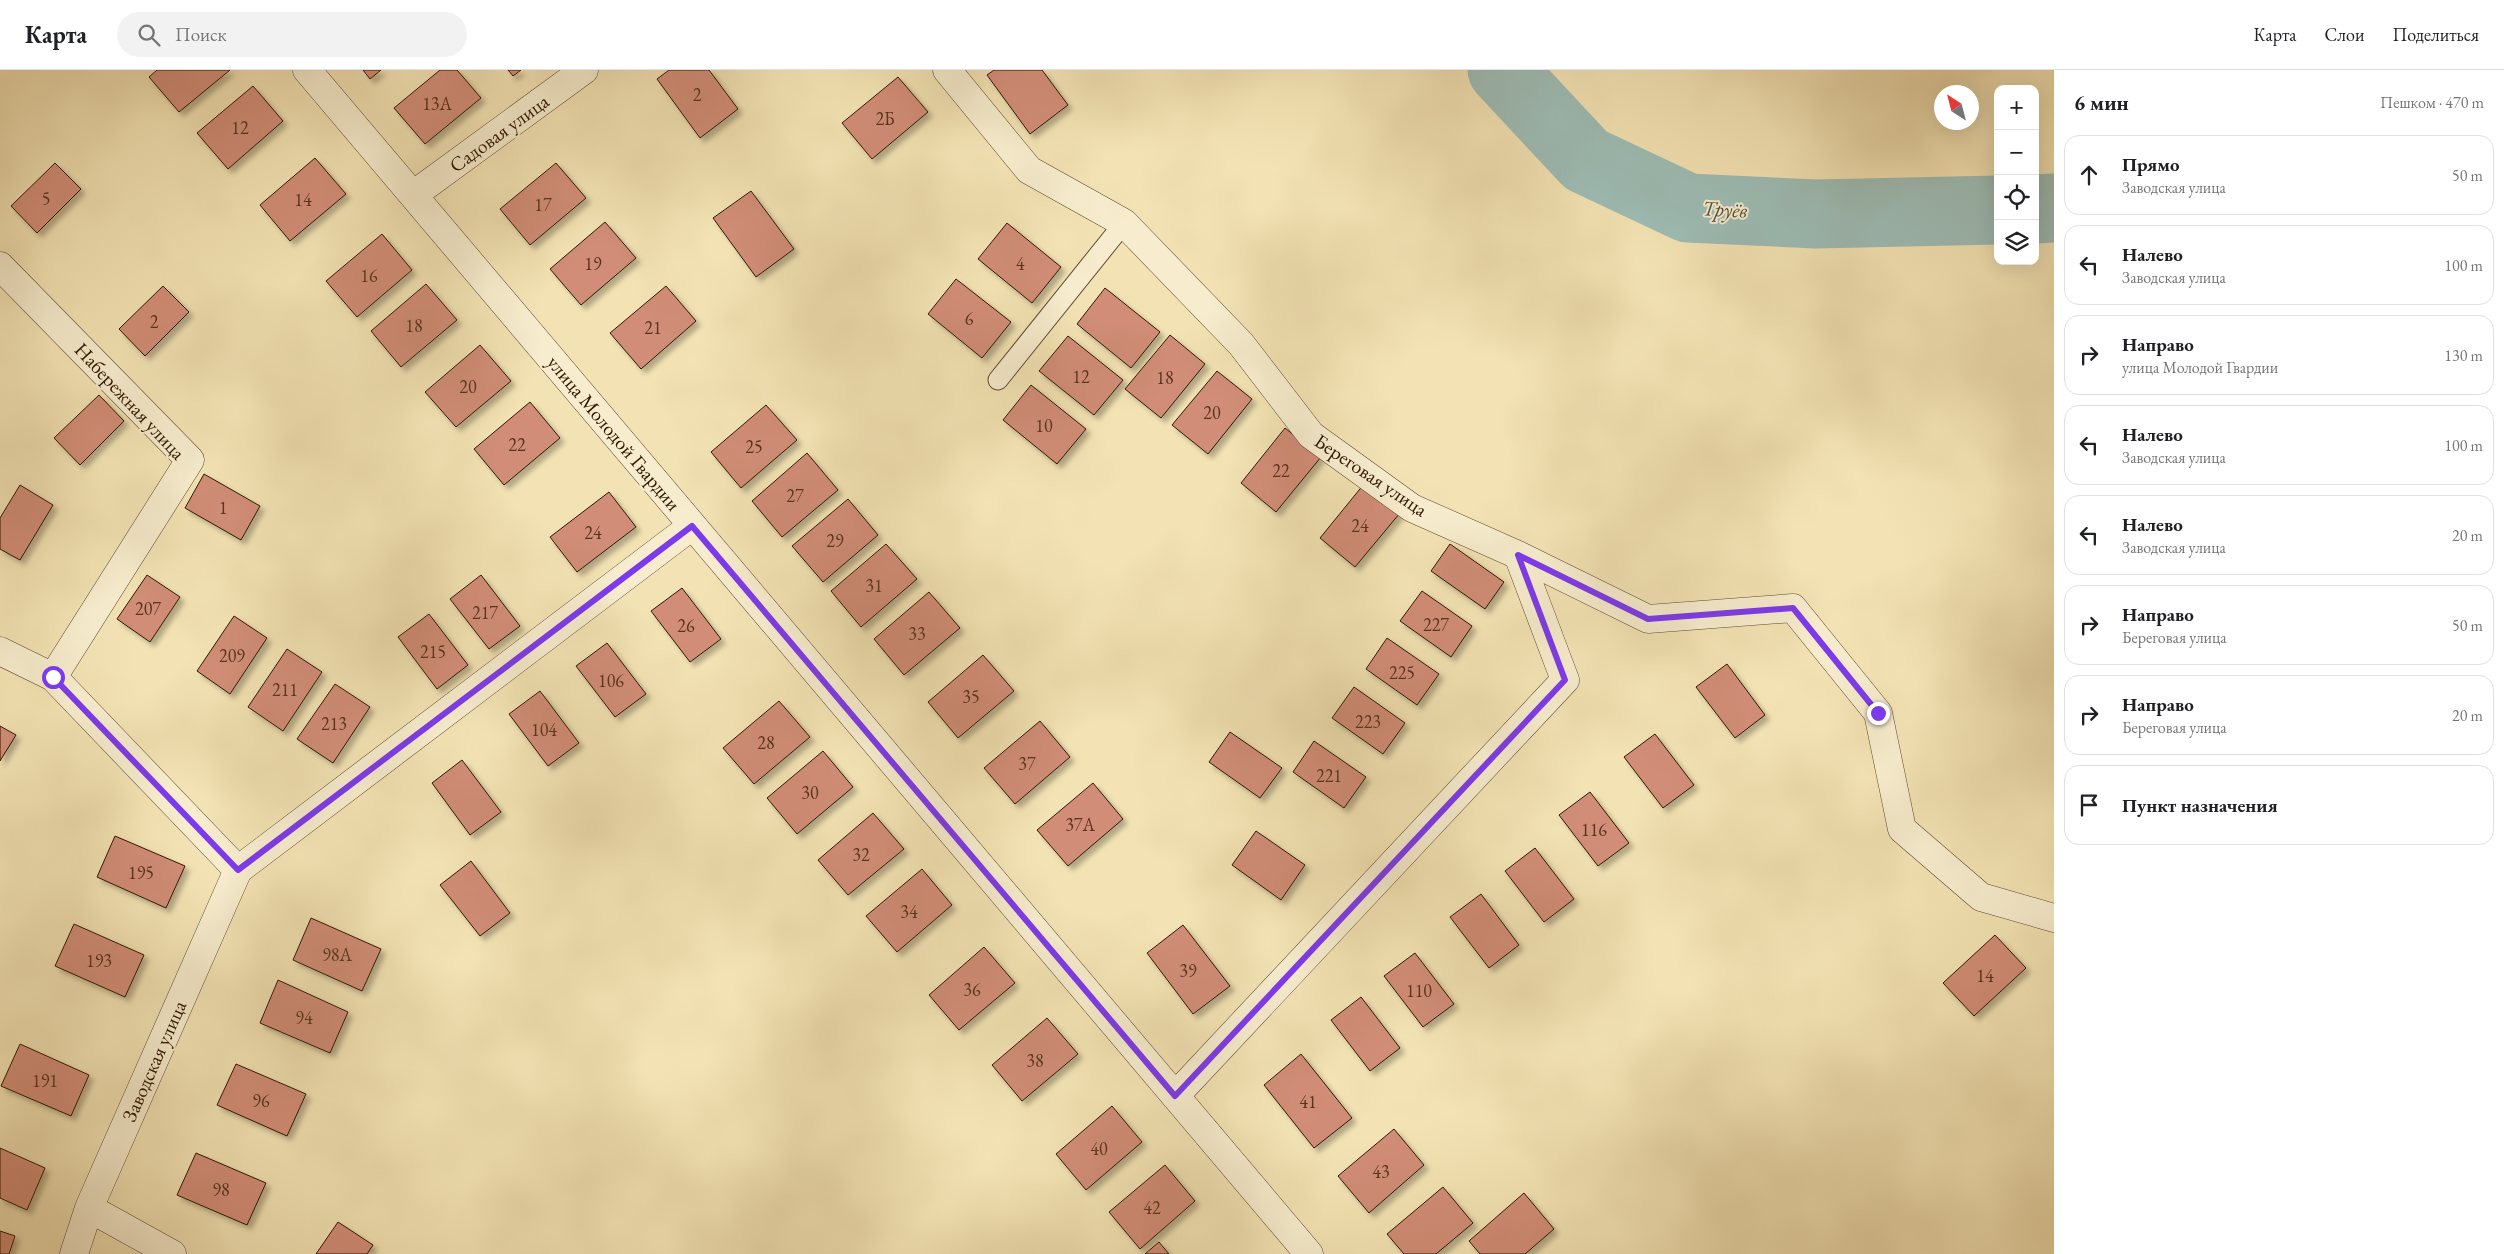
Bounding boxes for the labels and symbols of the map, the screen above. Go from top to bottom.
house number: 2 [693,83,702,106]
north arrow [1934,85,1979,130]
street label: Садовая улица [444,88,554,178]
house number: 13А [422,92,452,115]
house number: 2Б [875,107,895,130]
house number: 12 [231,116,249,139]
house number: 5 [42,187,50,210]
house number: 14 [294,188,312,211]
house number: 17 [534,193,552,216]
water label: Труёв [1702,194,1748,224]
house number: 19 [584,252,602,275]
house number: 4 [1016,252,1025,275]
house number: 16 [360,264,378,287]
house number: 6 [965,307,974,330]
house number: 2 [150,310,159,333]
house number: 18 [405,314,423,337]
house number: 21 [644,316,662,339]
street label: Набережная улица [69,337,191,465]
street label: улица Молодой Гвардии [541,350,687,516]
house number: 12 [1072,365,1090,388]
house number: 18 [1156,366,1174,389]
house number: 20 [459,375,477,398]
house number: 20 [1203,401,1221,424]
house number: 10 [1035,414,1053,437]
street label: Береговая улица [1310,428,1432,522]
house number: 22 [508,433,526,456]
house number: 25 [745,435,763,458]
house number: 22 [1272,459,1290,482]
house number: 27 [786,484,804,507]
house number: 1 [219,496,227,519]
house number: 24 [1351,514,1369,537]
house number: 24 [584,521,602,544]
house number: 29 [826,529,844,552]
house number: 31 [865,574,883,597]
house number: 207 [135,597,161,620]
house number: 217 [472,601,498,624]
house number: 227 [1423,613,1449,636]
house number: 26 [677,614,695,637]
house number: 33 [908,622,926,645]
house number: 215 [420,640,446,663]
house number: 209 [219,644,245,667]
house number: 225 [1389,661,1415,684]
route start [42,666,65,689]
house number: 106 [598,669,624,692]
house number: 211 [272,678,298,701]
house number: 35 [962,685,980,708]
route end [1867,702,1890,725]
house number: 223 [1355,710,1381,733]
house number: 213 [321,712,347,735]
house number: 104 [531,718,557,741]
house number: 28 [757,731,775,754]
house number: 37 [1018,752,1036,775]
house number: 221 [1316,764,1342,787]
house number: 30 [801,781,819,804]
house number: 37А [1065,813,1095,836]
house number: 116 [1581,818,1607,841]
house number: 32 [852,843,870,866]
house number: 195 [128,861,154,884]
house number: 34 [900,900,918,923]
house number: 98А [322,943,352,966]
house number: 193 [86,949,112,972]
house number: 39 [1179,959,1197,982]
house number: 14 [1976,964,1994,987]
house number: 36 [963,978,981,1001]
house number: 110 [1406,979,1432,1002]
street label: Заводская улица [116,996,192,1126]
house number: 94 [295,1006,313,1029]
house number: 38 [1026,1049,1044,1072]
house number: 191 [32,1069,58,1092]
house number: 96 [252,1089,270,1112]
house number: 41 [1299,1090,1317,1113]
house number: 40 [1090,1137,1108,1160]
house number: 43 [1372,1160,1390,1183]
house number: 98 [212,1178,230,1201]
house number: 42 [1143,1196,1161,1219]

